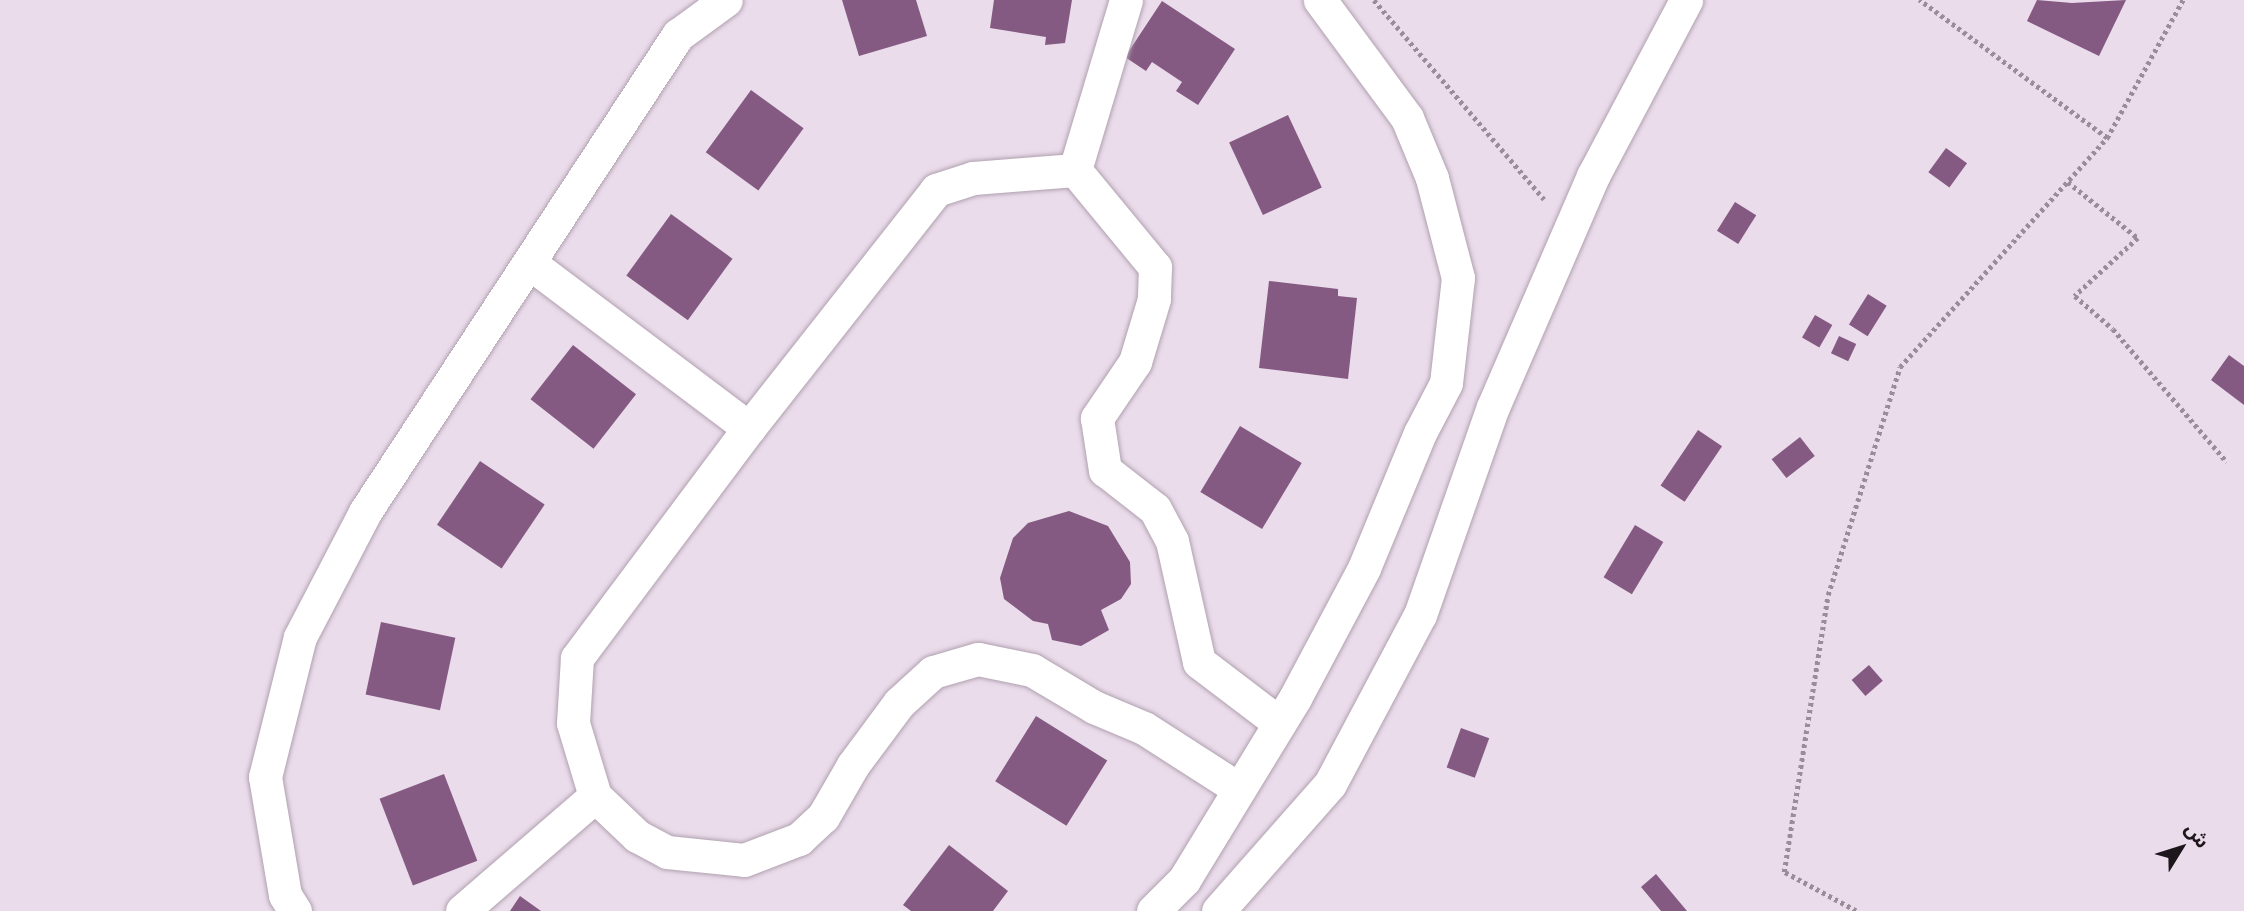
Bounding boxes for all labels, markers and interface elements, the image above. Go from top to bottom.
north arrow [2146,813,2216,883]
text: ش [2180,817,2215,853]

